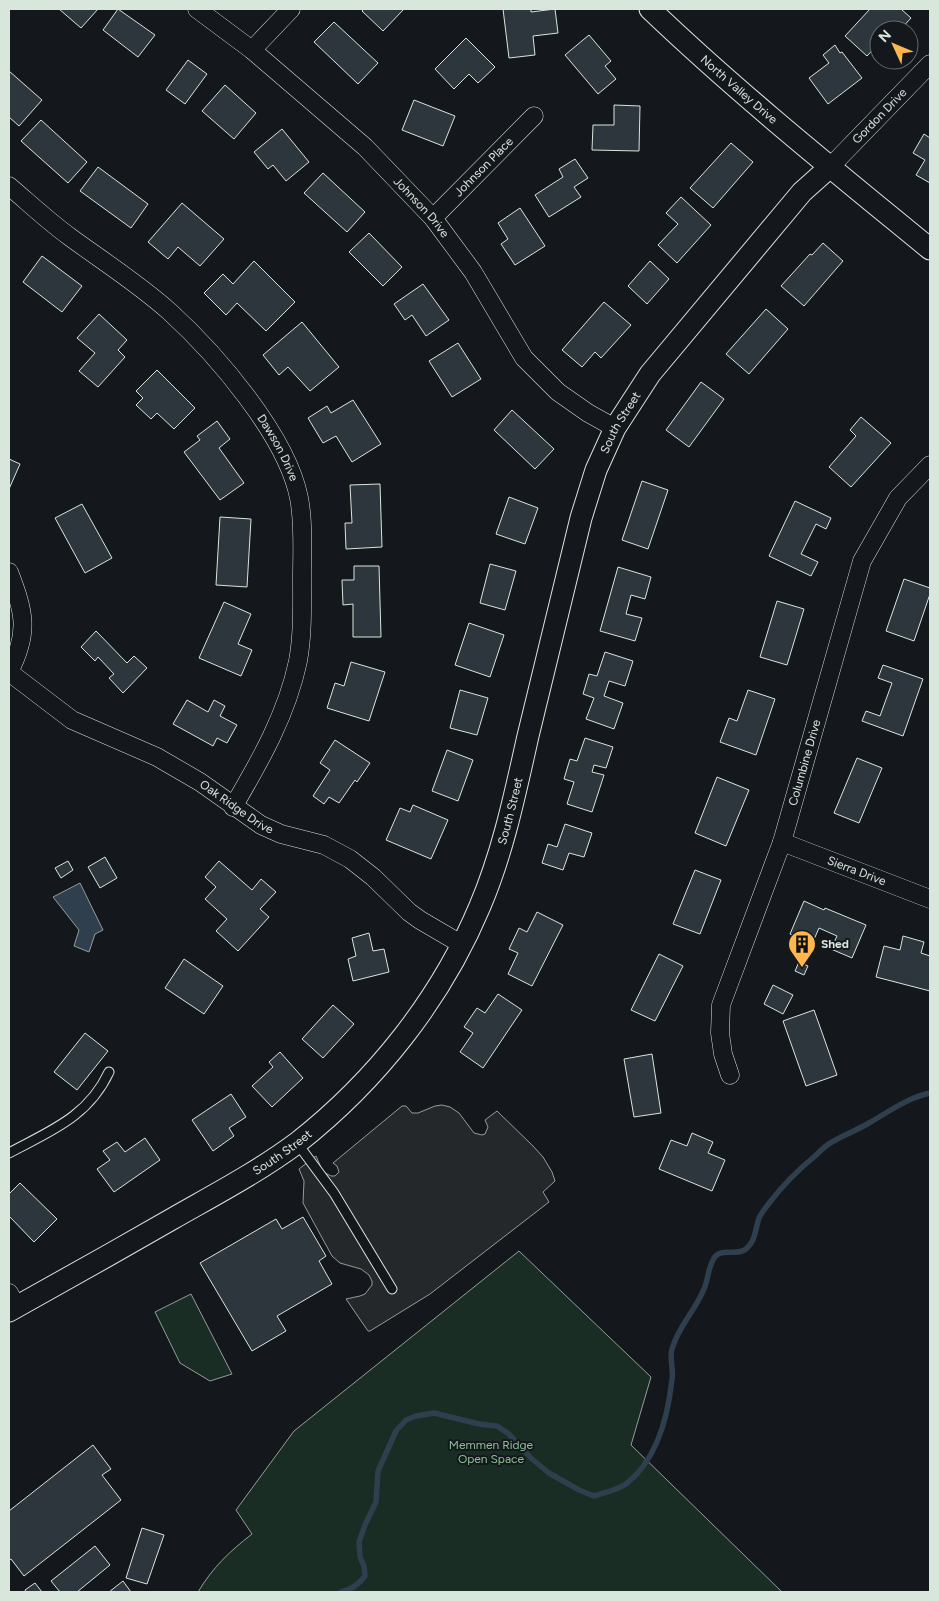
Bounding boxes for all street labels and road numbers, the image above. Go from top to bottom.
street label: North Valley Drive [698,52,781,127]
street label: Gordon Drive [849,85,910,147]
street label: Johnson Place [451,134,516,199]
street label: Johnson Drive [391,174,452,241]
street label: South Street [597,389,644,456]
street label: Dawson Drive [254,412,301,483]
street label: Columbine Drive [786,717,824,807]
street label: South Street [495,776,526,846]
street label: Oak Ridge Drive [197,777,276,837]
street label: Sierra Drive [825,853,888,889]
street label: South Street [250,1127,315,1178]

